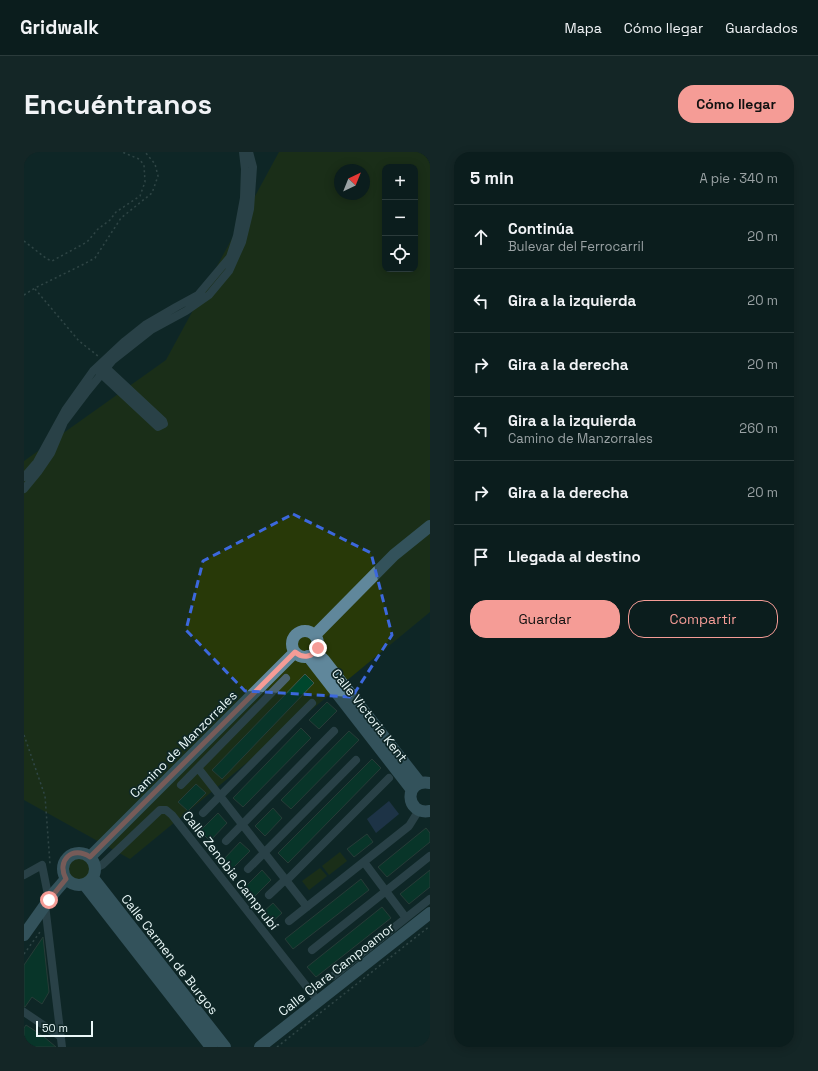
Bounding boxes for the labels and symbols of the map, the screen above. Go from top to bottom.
north arrow [334,164,370,200]
route end [309,639,327,657]
street label: Calle Victoria Kent [328,665,411,765]
street label: Camino de Manzorrales [126,687,241,802]
street label: Calle Zenobia Camprubí [179,807,283,934]
route start [40,891,58,909]
street label: Calle Carmen de Burgos [117,891,222,1018]
street label: Calle Clara Campoamor [275,919,398,1020]
scale bar [36,1019,93,1038]

